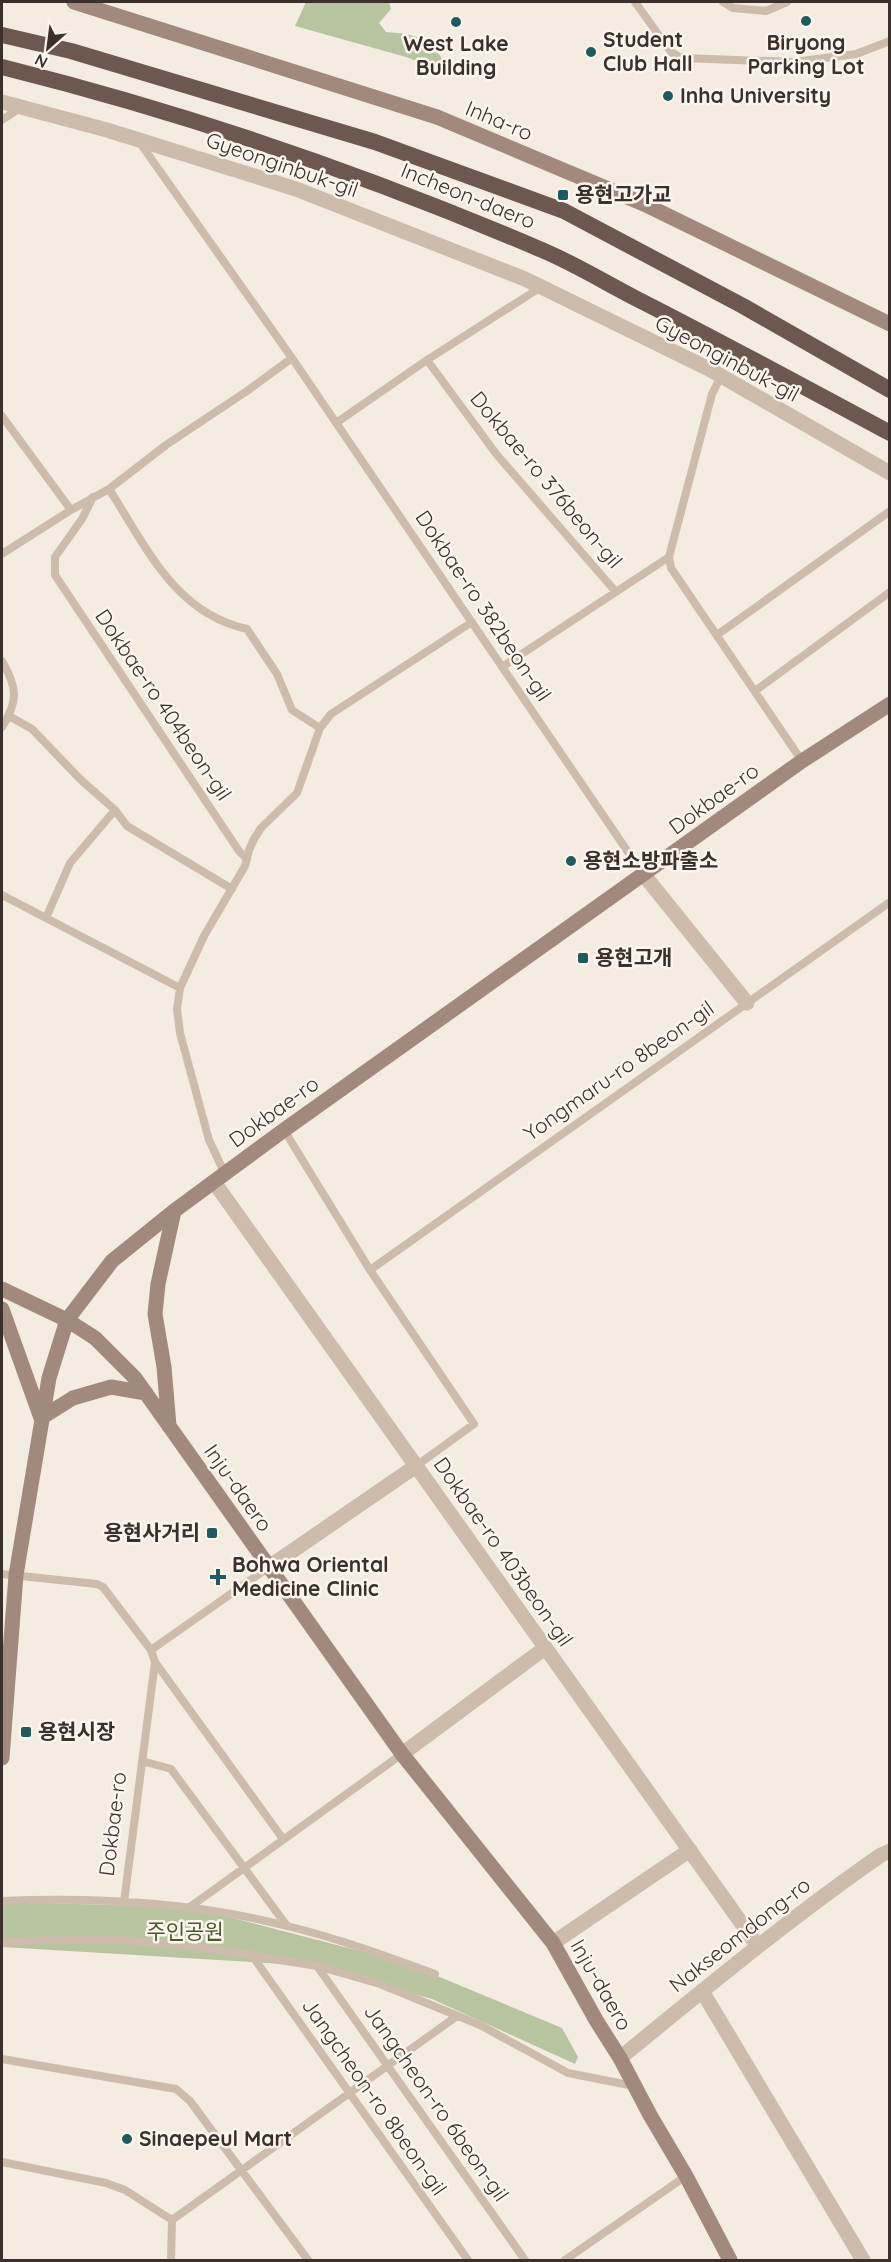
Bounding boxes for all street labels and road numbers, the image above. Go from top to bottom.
street label: Inha-ro [462,94,537,146]
street label: Gyeonginbuk-gil [203,126,362,202]
street label: Incheon-daero [397,156,539,234]
street label: Gyeonginbuk-gil [651,309,804,407]
street label: Dokbae-ro 376beon-gil [465,386,628,573]
street label: Dokbae-ro 382beon-gil [410,505,557,706]
street label: Dokbae-ro 404beon-gil [90,604,238,805]
street label: Dokbae-ro [663,757,763,840]
street label: Yongmaru-ro 8beon-gil [518,995,719,1146]
street label: Dokbae-ro [223,1070,323,1153]
street label: Inju-daero [199,1439,278,1536]
street label: Dokbae-ro 403beon-gil [429,1452,579,1651]
street label: Dokbae-ro [93,1770,131,1878]
street label: Nakseomdong-ro [664,1871,815,1997]
street label: Inju-daero [565,1934,638,2035]
street label: Jangcheon-ro 8beon-gil [297,1993,453,2200]
street label: Jangcheon-ro 6beon-gil [359,1999,515,2206]

